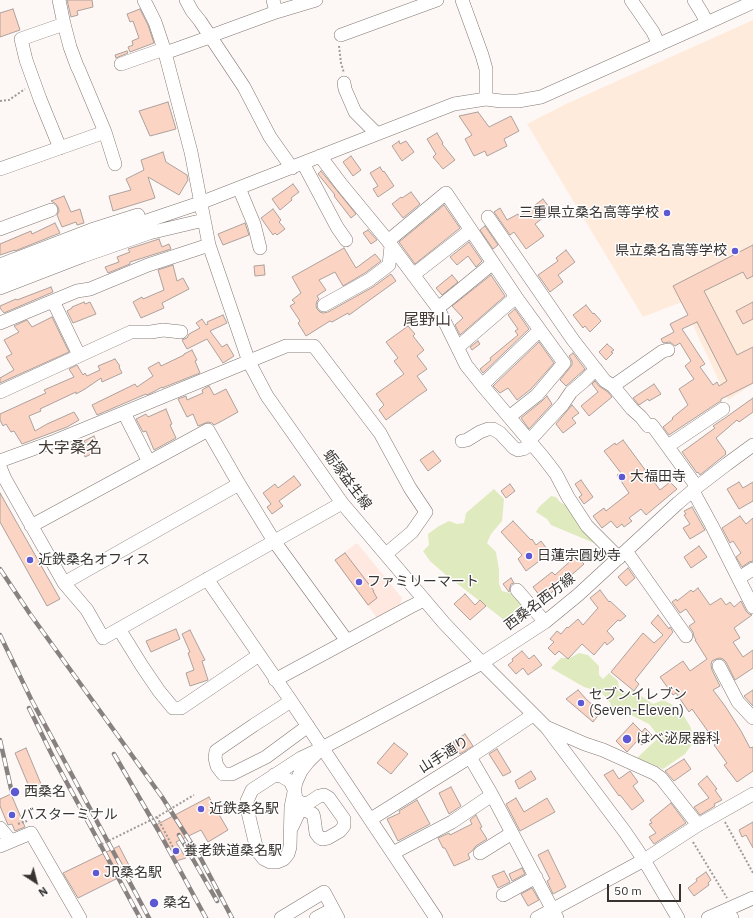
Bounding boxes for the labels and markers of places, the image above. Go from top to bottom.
place label: 三重県立桑名高等学校 [519,205,659,221]
marker: 三重県立桑名高等学校 [662,208,672,218]
place label: 県立桑名高等学校 [615,243,727,259]
marker: 県立桑名高等学校 [730,246,740,256]
place label: 大福田寺 [630,469,686,485]
marker: 大福田寺 [617,472,627,482]
place label: 日蓮宗圓妙寺 [537,548,621,564]
marker: 日蓮宗圓妙寺 [524,551,534,561]
place label: 近鉄桑名オフィス [38,552,150,568]
marker: 近鉄桑名オフィス [25,555,35,565]
place label: ファミリーマート [367,574,479,590]
marker: ファミリーマート [354,577,364,587]
place label: セブンイレブン (Seven-Eleven) [589,687,687,720]
marker: セブンイレブン (Seven-Eleven) [576,698,586,708]
place label: はべ泌尿器科 [636,731,720,747]
marker: はべ泌尿器科 [621,733,633,745]
place label: 西桑名 [24,784,66,800]
marker: 西桑名 [9,786,21,798]
place label: 近鉄桑名駅 [209,801,279,817]
marker: 近鉄桑名駅 [196,804,206,814]
place label: バスターミナル [20,807,118,823]
marker: バスターミナル [7,810,17,820]
place label: 養老鉄道桑名駅 [184,843,282,859]
marker: 養老鉄道桑名駅 [171,846,181,856]
place label: JR桑名駅 [104,865,162,881]
marker: JR桑名駅 [91,868,101,878]
place label: 桑名 [163,895,191,911]
marker: 桑名 [148,897,160,909]

